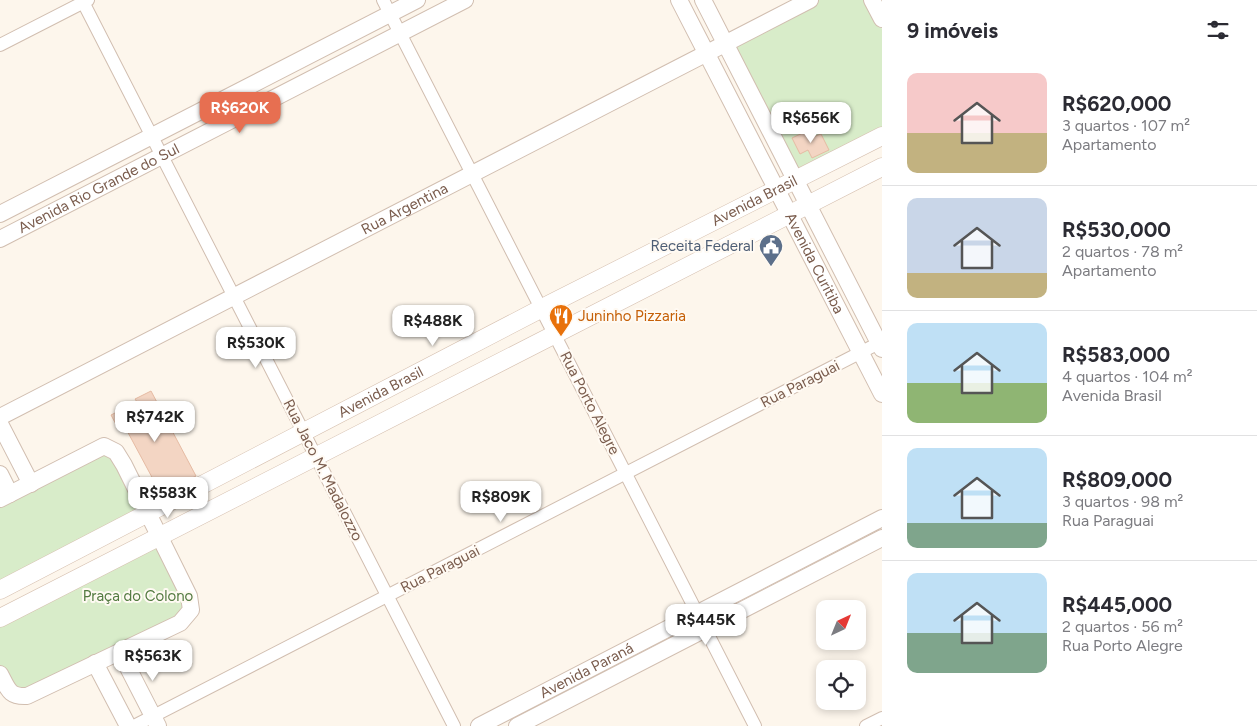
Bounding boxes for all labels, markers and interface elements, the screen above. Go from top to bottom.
icon: filters [1204,16,1232,44]
text: 9 imóveis [907,18,998,43]
text: R$620,000 [1062,91,1171,116]
pin: R$620K [199,92,281,134]
icon: home [947,93,1007,153]
text: R$620K [211,98,269,117]
pin: R$656K [770,102,852,144]
text: R$656K [782,108,840,127]
text: 3 quartos · 107 m² [1062,116,1190,135]
text: Apartamento [1062,135,1157,154]
street label: Avenida Rio Grande do Sul [15,139,182,237]
street label: Avenida Brasil [709,171,800,230]
street label: Rua Argentina [358,179,451,238]
street label: Avenida Curitiba [781,210,848,317]
text: R$530,000 [1062,217,1171,242]
icon: home [947,218,1007,278]
public building icon: Receita Federal [758,233,784,267]
place label: Receita Federal [650,237,754,255]
text: 2 quartos · 78 m² [1062,242,1183,261]
text: Apartamento [1062,261,1157,280]
restaurant icon: Juninho Pizzaria [548,303,574,337]
pin: R$488K [392,304,474,347]
place label: Juninho Pizzaria [578,307,686,325]
text: R$488K [403,311,463,330]
pin: R$530K [215,326,297,369]
text: R$530K [227,333,285,352]
text: R$583,000 [1062,342,1170,367]
icon: home [947,343,1007,403]
street label: Rua Porto Alegre [556,348,624,458]
street label: Rua Paraguai [757,356,843,412]
street label: Avenida Brasil [335,363,426,422]
text: 4 quartos · 104 m² [1062,367,1193,386]
text: Avenida Brasil [1062,386,1162,405]
street label: Rua Jaco M. Madalozzo [279,396,367,544]
pin: R$742K [114,400,196,443]
text: R$742K [126,407,184,426]
text: R$809,000 [1062,467,1172,492]
icon: home [947,468,1007,528]
pin: R$583K [127,476,209,519]
pin: R$809K [460,480,542,523]
text: R$583K [139,483,197,502]
text: R$809K [471,487,531,506]
text: 3 quartos · 98 m² [1062,492,1183,511]
text: Rua Paraguai [1062,511,1154,530]
street label: Rua Paraguai [397,541,483,597]
park label: Praça do Colono [83,587,194,605]
text: R$445,000 [1062,592,1172,617]
icon: home [947,593,1007,653]
north arrow [816,600,866,650]
map controls [816,600,866,710]
pin: R$445K [665,604,747,646]
text: R$445K [676,610,736,629]
text: 2 quartos · 56 m² [1062,617,1183,636]
text: Rua Porto Alegre [1062,636,1183,655]
street label: Avenida Paraná [537,639,636,702]
pin: R$563K [112,640,194,682]
text: R$563K [124,646,182,665]
button: locate [816,660,866,710]

